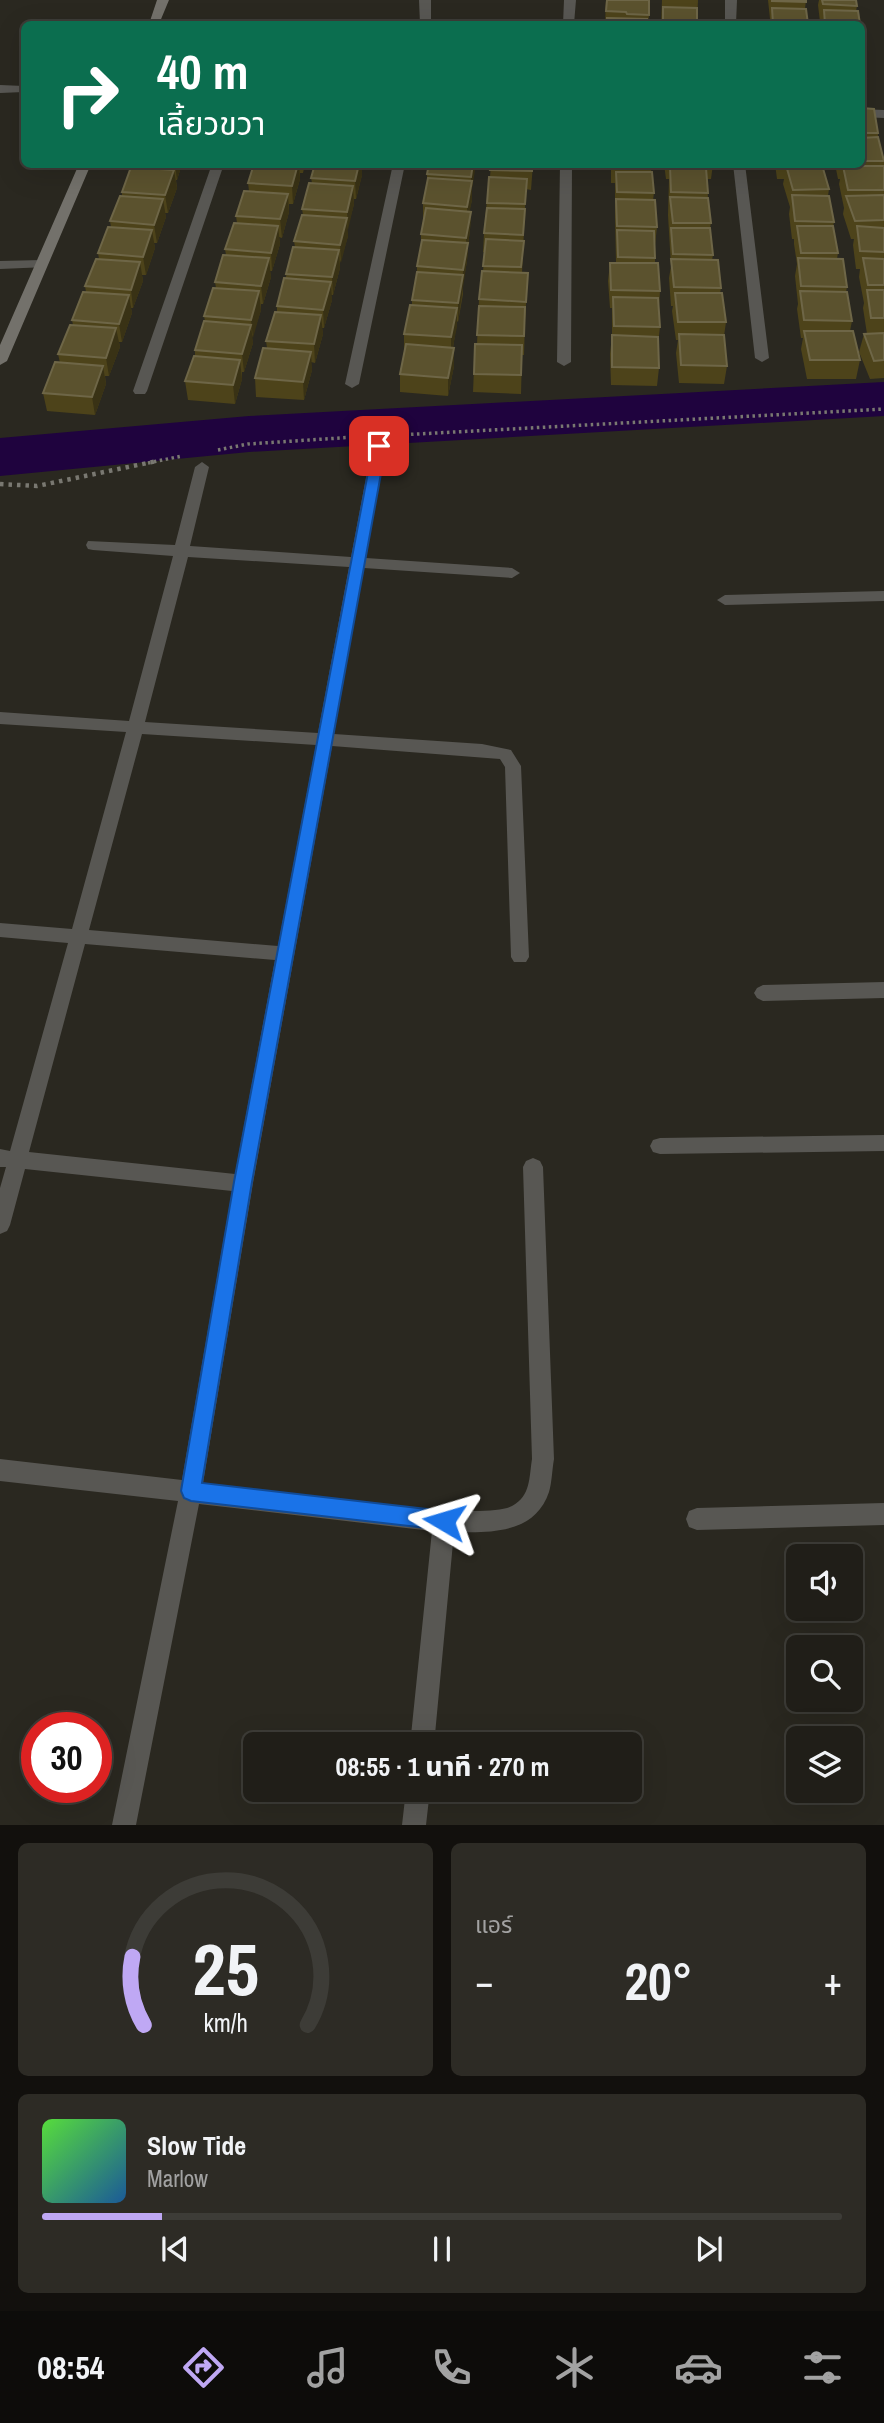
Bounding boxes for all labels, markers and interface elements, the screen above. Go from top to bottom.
text: 40 m [157,38,249,104]
icon: right [42,49,133,140]
text: เลี้ยวขวา [157,102,265,145]
pin [349,416,409,476]
icon: arrive [360,427,398,465]
position arrow [407,1484,481,1558]
map controls [786,1544,863,1803]
button: sound [786,1544,863,1621]
button: search [786,1635,863,1712]
speed limit sign: 30 [21,1712,112,1803]
button: layers [786,1726,863,1803]
text: 08:55 · 1 นาที · 270 m [336,1749,549,1784]
text: แอร์ [475,1909,512,1940]
text: 25 [192,1921,259,2019]
text: 20° [624,1946,693,2016]
text: − [475,1956,493,2007]
text: + [824,1956,842,2007]
text: km/h [203,2006,248,2040]
text: Slow Tide [147,2128,246,2163]
text: Marlow [147,2163,208,2194]
icon: previous [156,2230,194,2268]
icon: pause [423,2230,461,2268]
icon: next [690,2230,728,2268]
icon: directions [179,2343,228,2392]
icon: music [303,2343,352,2392]
icon: phone [427,2343,476,2392]
icon: climate [550,2343,599,2392]
icon: car [674,2343,723,2392]
icon: filters [798,2343,847,2392]
text: 08:54 [37,2346,104,2389]

